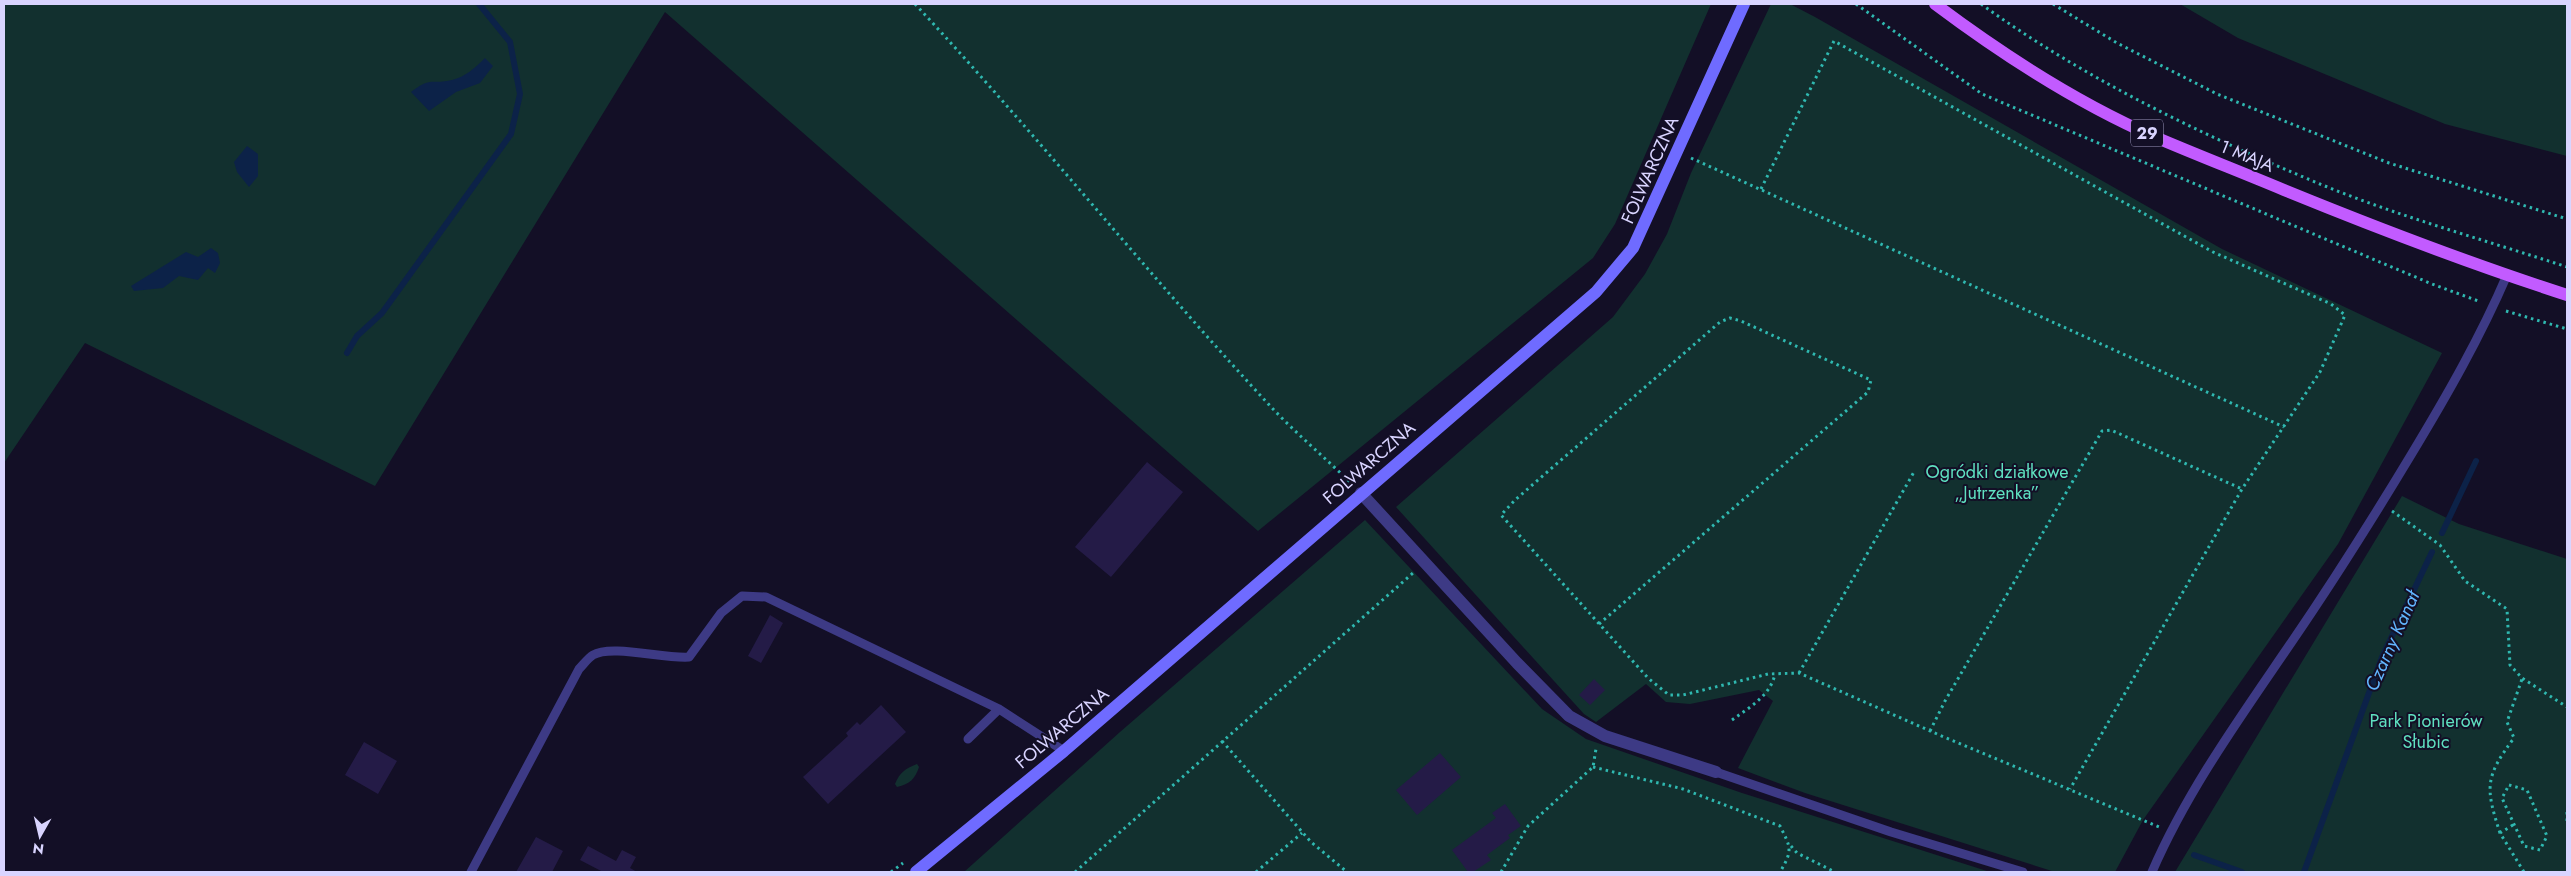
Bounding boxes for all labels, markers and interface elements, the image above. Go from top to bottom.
street label: FOLWARCZNA [1615,112,1685,228]
road number: 29 [2131,120,2163,146]
street label: 1 MAJA [2216,133,2278,179]
street label: FOLWARCZNA [1317,415,1421,511]
park label: Ogródki działkowe „Jutrzenka” [1926,459,2068,506]
water label: Czarny Kanał [2358,585,2427,695]
street label: FOLWARCZNA [1010,681,1115,775]
park label: Park Pionierów Słubic [2370,708,2483,755]
north arrow [15,811,65,861]
text: N [31,838,45,860]

